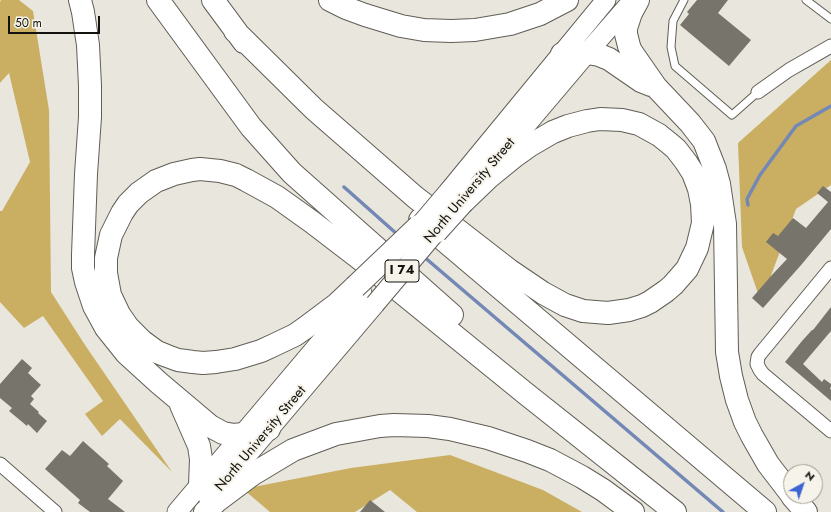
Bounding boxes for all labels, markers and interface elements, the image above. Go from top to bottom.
scale bar [10,8,102,34]
text: 50 m [15,14,42,32]
street label: North University Street [421,135,519,247]
road number: I 74 [385,260,419,282]
street label: North University Street [212,383,310,495]
north arrow [783,464,823,504]
text: N [802,467,819,485]

